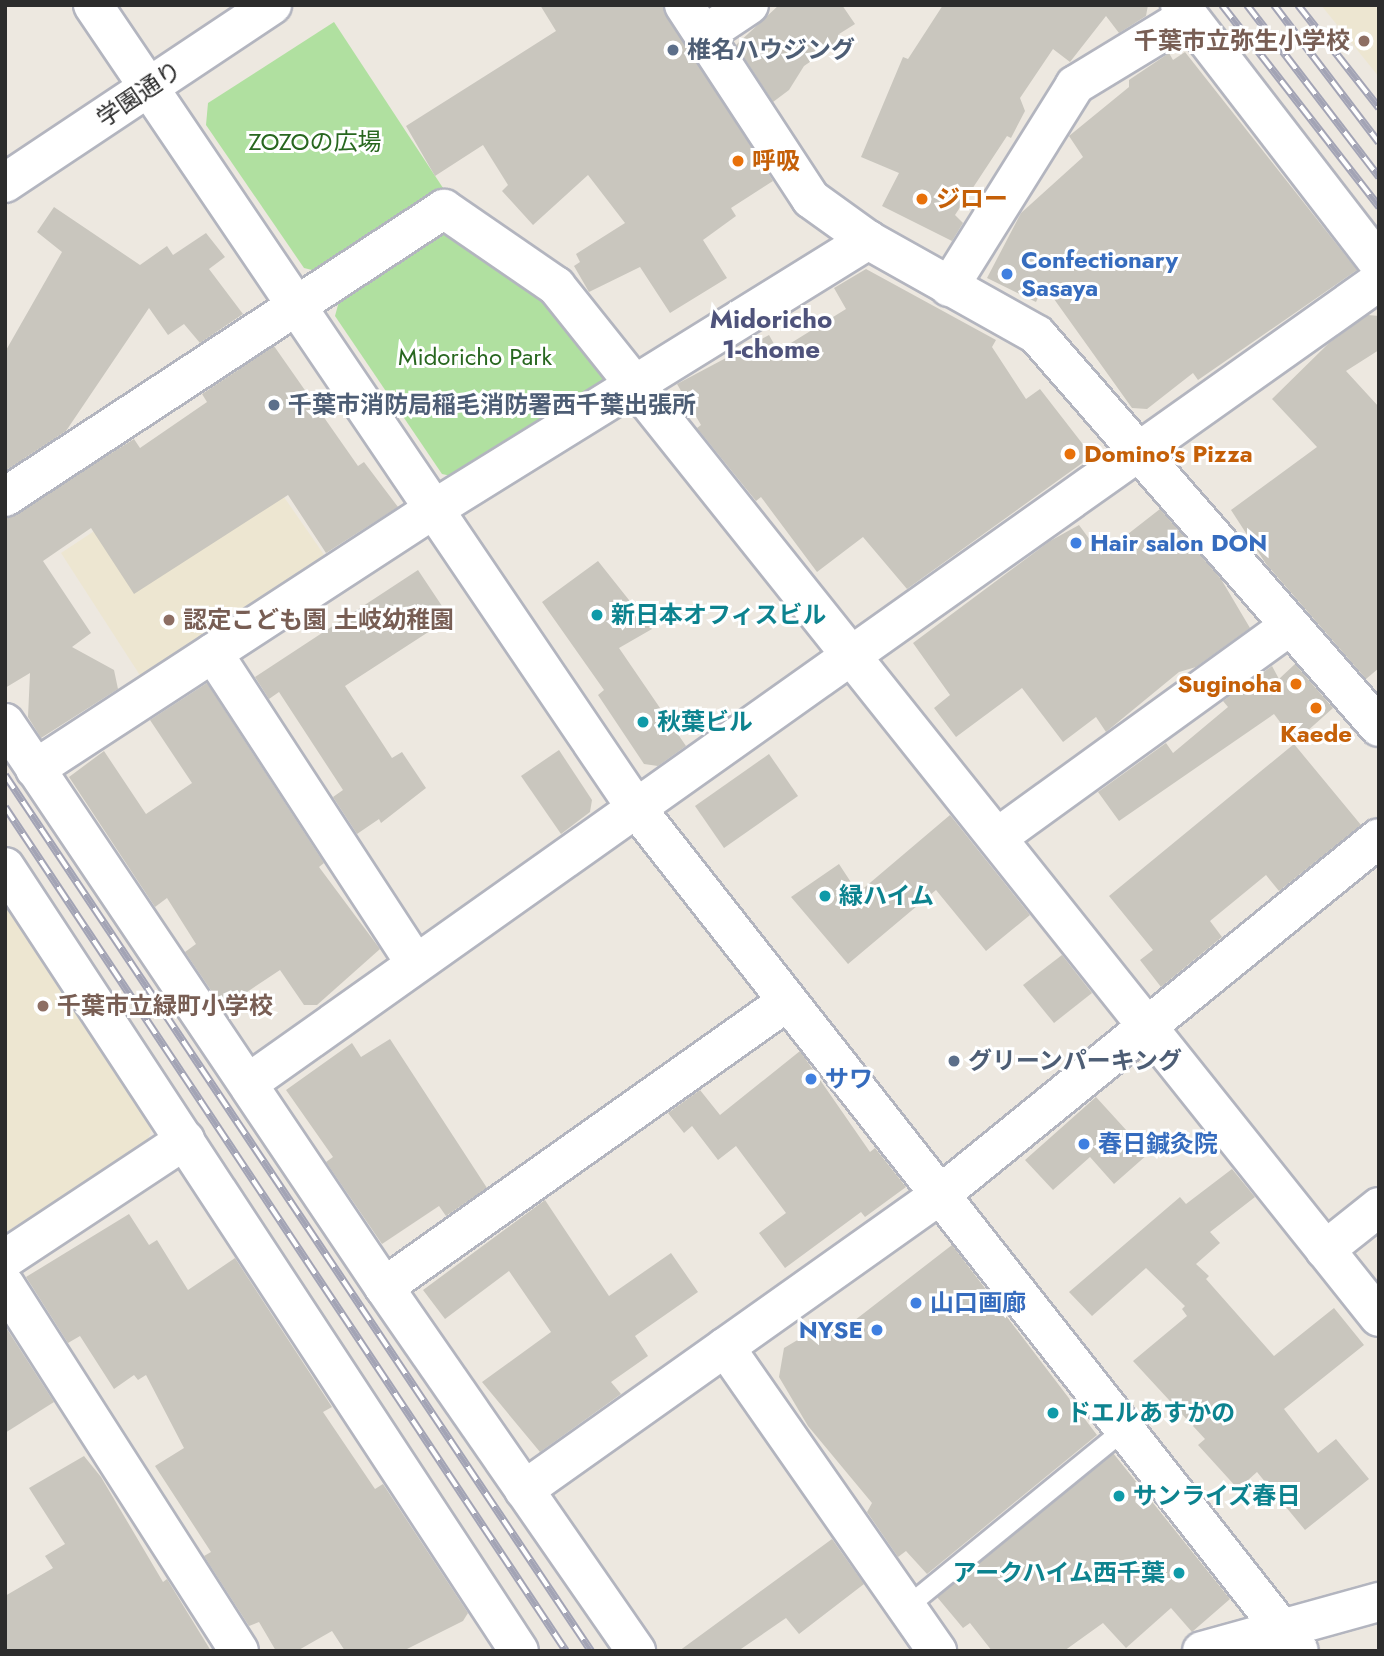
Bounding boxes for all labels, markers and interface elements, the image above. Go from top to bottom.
place label: 千葉市立弥生小学校 [1134,27,1350,55]
marker: 千葉市立弥生小学校 [1356,33,1372,49]
place label: 椎名ハウジング [687,36,855,64]
marker: 椎名ハウジング [665,42,681,58]
street label: 学園通り [91,55,187,133]
park label: ZOZOの広場 [249,128,381,156]
place label: 呼吸 [752,147,800,175]
marker: 呼吸 [730,153,746,169]
place label: ジロー [936,185,1008,213]
marker: ジロー [914,191,930,207]
place label: Confectionary Sasaya [1021,246,1178,302]
marker: Confectionary Sasaya [999,266,1015,282]
district label: Midoricho 1-chome [710,304,832,366]
park label: Midoricho Park [398,343,552,371]
place label: 千葉市消防局稲毛消防署西千葉出張所 [288,391,696,419]
marker: 千葉市消防局稲毛消防署西千葉出張所 [266,397,282,413]
place label: Domino's Pizza [1084,440,1253,468]
marker: Domino's Pizza [1062,446,1078,462]
place label: Hair salon DON [1090,529,1267,557]
marker: Hair salon DON [1068,535,1084,551]
place label: 新日本オフィスビル [611,601,827,629]
place label: 認定こども園 土岐幼稚園 [183,606,454,634]
marker: 新日本オフィスビル [589,607,605,623]
marker: 認定こども園 土岐幼稚園 [161,612,177,628]
place label: Suginoha [1177,670,1282,698]
marker: Suginoha [1288,676,1304,692]
marker: Kaede [1308,700,1324,716]
place label: 秋葉ビル [657,708,753,736]
marker: 秋葉ビル [635,714,651,730]
place label: Kaede [1280,720,1352,748]
place label: 緑ハイム [839,882,935,910]
marker: 緑ハイム [817,888,833,904]
place label: 千葉市立緑町小学校 [57,992,273,1020]
marker: 千葉市立緑町小学校 [35,998,51,1014]
place label: グリーンパーキング [968,1047,1184,1075]
marker: グリーンパーキング [946,1053,962,1069]
place label: サワ [825,1065,873,1093]
marker: サワ [803,1071,819,1087]
place label: 春日鍼灸院 [1098,1130,1218,1158]
marker: 春日鍼灸院 [1076,1136,1092,1152]
place label: 山口画廊 [930,1289,1026,1317]
marker: 山口画廊 [908,1295,924,1311]
place label: NYSE [799,1316,863,1344]
marker: NYSE [869,1322,885,1338]
place label: ドエルあすかの [1067,1399,1235,1427]
marker: ドエルあすかの [1045,1405,1061,1421]
place label: サンライズ春日 [1133,1482,1301,1510]
marker: サンライズ春日 [1111,1488,1127,1504]
place label: アークハイム西千葉 [950,1559,1165,1587]
marker: アークハイム西千葉 [1171,1565,1187,1581]

